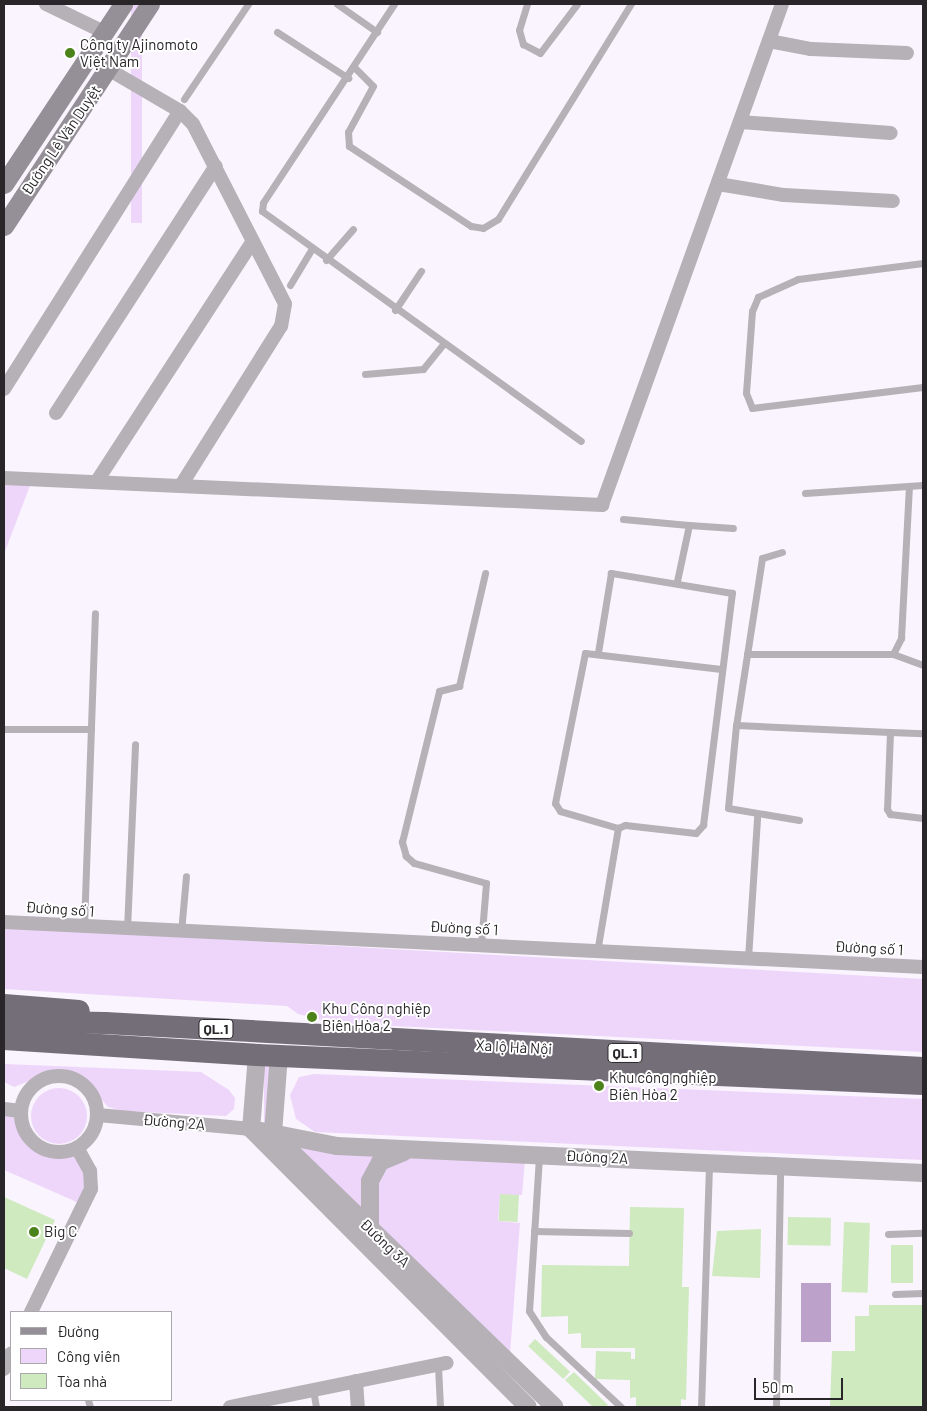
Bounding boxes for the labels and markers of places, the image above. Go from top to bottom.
place label: Công ty Ajinomoto Việt Nam [80,35,198,70]
marker: Công ty Ajinomoto Việt Nam [64,47,76,59]
place label: Khu Công nghiệp Biên Hòa 2 [322,999,431,1034]
marker: Khu Công nghiệp Biên Hòa 2 [306,1011,318,1023]
place label: Khu công nghiệp Biên Hòa 2 [609,1068,716,1103]
marker: Khu công nghiệp Biên Hòa 2 [593,1080,605,1092]
place label: Big C [44,1223,77,1241]
marker: Big C [28,1226,40,1238]

